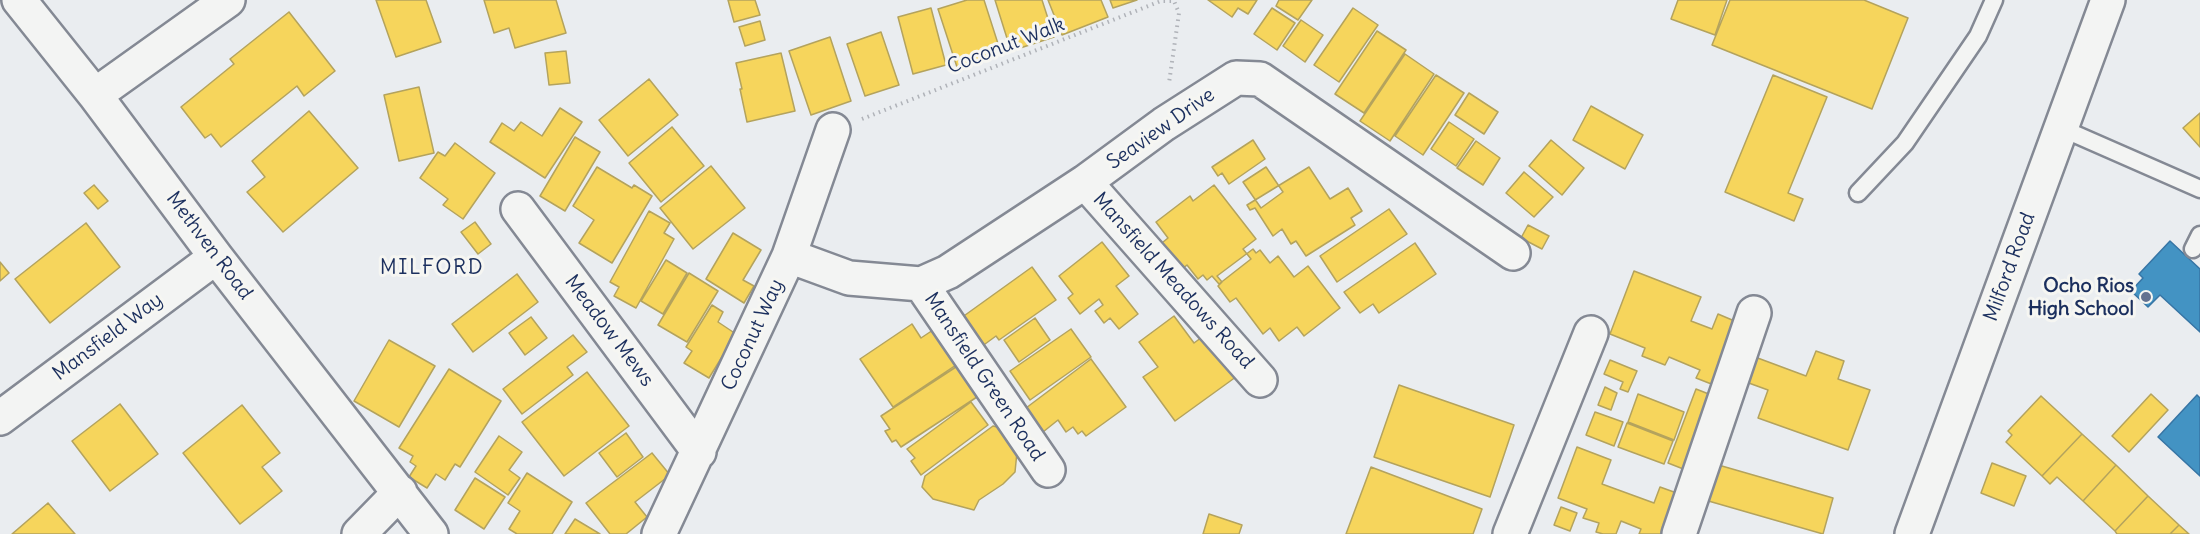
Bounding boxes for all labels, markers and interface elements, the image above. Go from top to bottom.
street label: Coconut Walk [944,13,1068,79]
street label: Seaview Drive [1102,83,1220,175]
street label: Methven Road [161,187,257,305]
street label: Mansfield Meadows Road [1088,188,1258,374]
street label: Milford Road [1979,209,2041,325]
district label: MILFORD [380,255,484,281]
street label: Meadow Mews [559,271,659,391]
place label: Ocho Rios High School [2028,274,2134,321]
street label: Coconut Way [717,275,789,395]
street label: Mansfield Way [48,288,168,386]
street label: Mansfield Green Road [919,288,1049,466]
marker: Ocho Rios High School [2139,290,2153,304]

